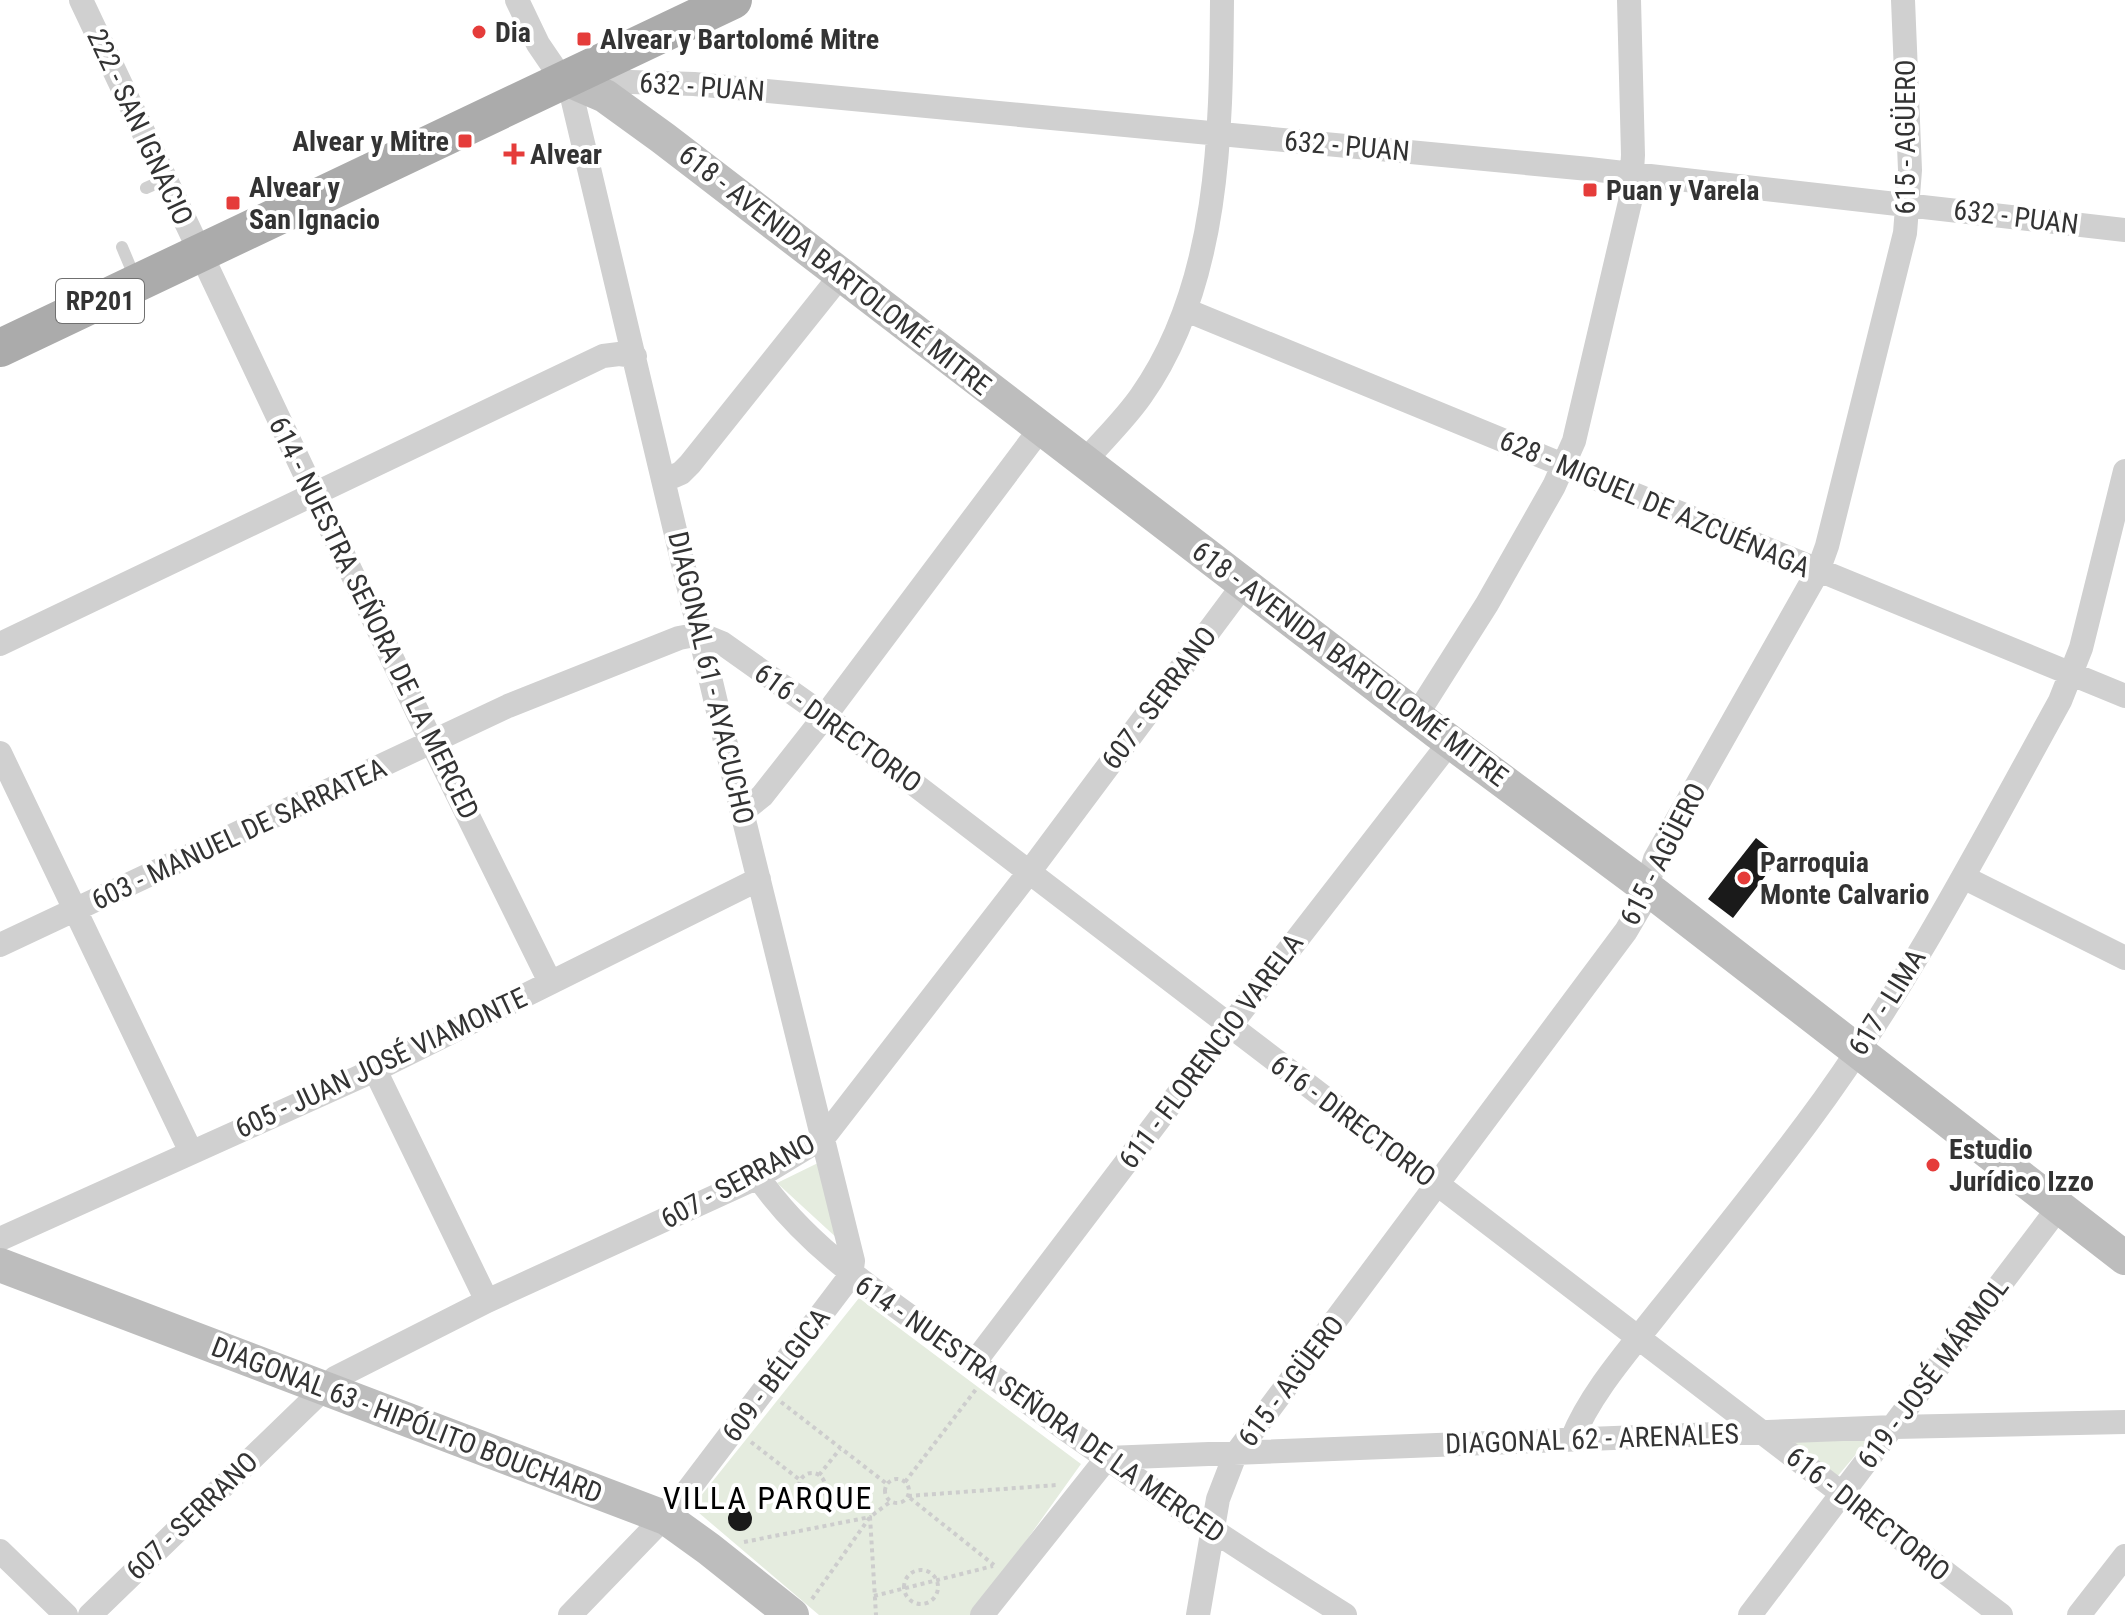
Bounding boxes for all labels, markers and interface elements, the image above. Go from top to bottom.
place label: Dia [495,16,531,49]
marker: Dia [470,23,488,41]
place label: Alvear y Bartolomé Mitre [600,23,879,56]
street label: 222 - SAN IGNACIO [80,24,200,230]
marker: Alvear y Bartolomé Mitre [575,30,593,48]
street label: 615 - AGÜERO [1889,59,1922,215]
street label: 632 - PUAN [638,66,766,108]
street label: 632 - PUAN [1283,124,1411,168]
place label: Alvear y Mitre [292,125,449,158]
marker: Alvear y Mitre [456,132,474,150]
place label: Alvear [530,138,602,171]
street label: 618 - AVENIDA BARTOLOMÉ MITRE [673,138,997,402]
marker: Alvear [505,145,523,163]
place label: Alvear y San Ignacio [249,171,380,236]
place label: Puan y Varela [1606,174,1759,207]
marker: Puan y Varela [1581,181,1599,199]
street label: 632 - PUAN [1952,193,2080,241]
marker: Alvear y San Ignacio [224,194,242,212]
road number: RP201 [56,279,144,323]
street label: 614 - NUESTRA SEÑORA DE LA MERCED [262,412,486,824]
street label: 628 - MIGUEL DE AZCUÉNAGA [1495,424,1815,584]
street label: DIAGONAL 61 - AYACUCHO [661,528,761,828]
street label: 618 - AVENIDA BARTOLOMÉ MITRE [1186,535,1514,793]
street label: 607 - SERRANO [1095,620,1223,776]
street label: 616 - DIRECTORIO [748,656,928,800]
street label: 603 - MANUEL DE SARRATEA [86,751,392,917]
street label: 615 - AGÜERO [1613,777,1713,931]
place label: Parroquia Monte Calvario [1760,846,1929,911]
marker: Parroquia Monte Calvario [1735,869,1753,887]
street label: 611 - FLORENCIO VARELA [1112,927,1310,1175]
street label: 617 - LIMA [1841,943,1933,1061]
street label: 605 - JUAN JOSÉ VIAMONTE [230,981,532,1145]
street label: 616 - DIRECTORIO [1264,1048,1442,1194]
street label: 607 - SERRANO [655,1127,821,1235]
place label: Estudio Jurídico Izzo [1949,1133,2094,1198]
marker: Estudio Jurídico Izzo [1924,1156,1942,1174]
street label: 614 - NUESTRA SEÑORA DE LA MERCED [849,1268,1231,1550]
street label: 619 - JOSÉ MÁRMOL [1851,1271,2015,1475]
street label: 609 - BÉLGICA [715,1302,837,1448]
street label: 615 - AGÜERO [1231,1309,1351,1453]
street label: DIAGONAL 63 - HIPÓLITO BOUCHARD [207,1330,607,1510]
street label: DIAGONAL 62 - ARENALES [1445,1417,1739,1461]
street label: 616 - DIRECTORIO [1780,1440,1956,1588]
street label: 607 - SERRANO [119,1445,265,1587]
district label: VILLA PARQUE [663,1479,873,1517]

